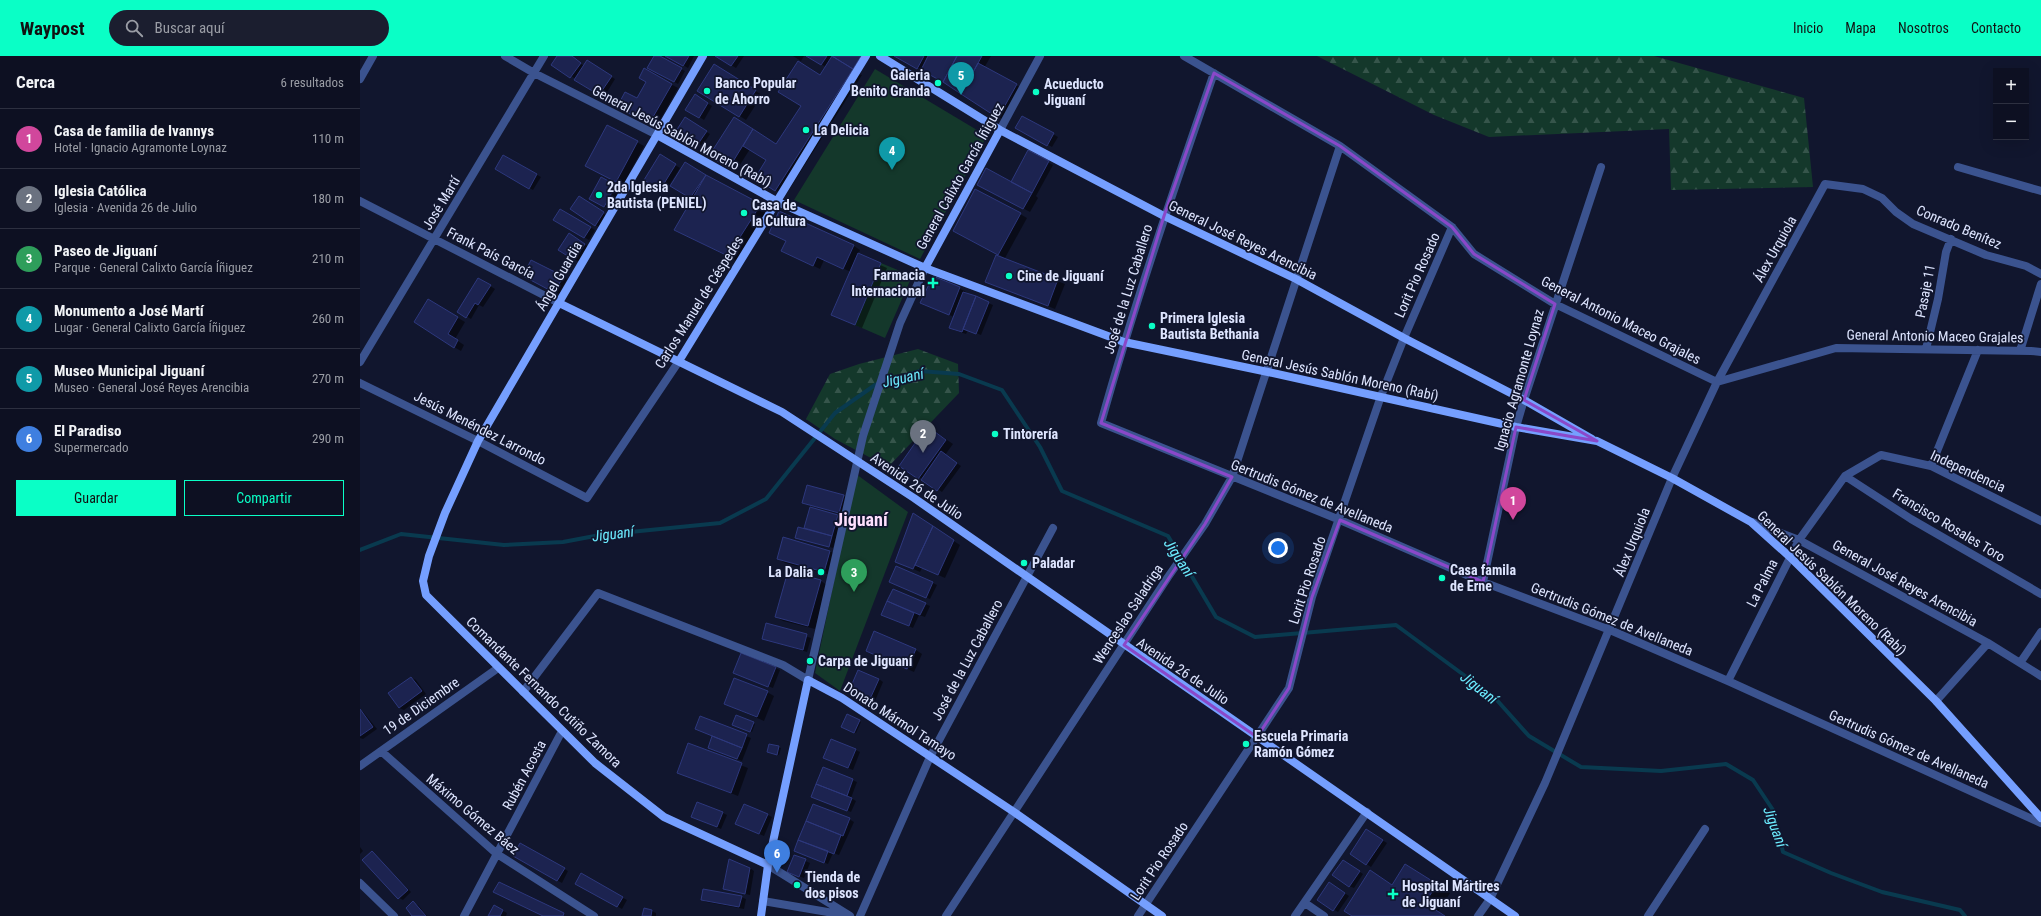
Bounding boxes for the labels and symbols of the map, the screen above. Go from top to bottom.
pin: 5 [948,62,974,95]
place label: Galeria Benito Granda [851,67,930,99]
place label: Banco Popular de Ahorro [715,75,797,107]
place label: Acueducto Jiguaní [1044,76,1104,108]
marker: Galeria Benito Granda [933,78,943,88]
street label: General Jesús Sablón Moreno (Rabí) [589,82,774,191]
marker: Banco Popular de Ahorro [702,86,712,96]
marker: Acueducto Jiguaní [1031,87,1041,97]
street label: General Calixto García Íñiguez [912,99,1007,252]
place label: La Delicia [814,122,869,138]
marker: La Delicia [801,125,811,135]
pin: 4 [879,137,905,170]
street label: José Martí [419,173,463,233]
place label: 2da Iglesia Bautista (PENIEL) [607,179,706,212]
marker: 2da Iglesia Bautista (PENIEL) [594,190,604,200]
place label: Casa de la Cultura [752,197,806,229]
street label: General José Reyes Arencibia [1166,197,1320,283]
street label: Conrado Benítez [1914,202,2004,252]
marker: Casa de la Cultura [739,208,749,218]
street label: Álex Urquiola [1749,213,1800,285]
street label: José de la Luz Caballero [1101,222,1155,356]
street label: Frank País García [444,224,538,282]
street label: Lorit Pio Rosado [1391,230,1443,320]
street label: Carlos Manuel de Céspedes [652,233,746,371]
street label: Ángel Guardia [532,238,585,314]
street label: Pasaje 11 [1912,263,1938,319]
place label: Farmacia Internacional [851,267,925,299]
place label: Cine de Jiguaní [1017,268,1105,284]
marker: Cine de Jiguaní [1004,271,1014,281]
street label: General Antonio Maceo Grajales [1539,273,1703,367]
marker: Farmacia Internacional [928,278,938,288]
street label: Ignacio Agramonte Loynaz [1491,307,1547,453]
place label: Primera Iglesia Bautista Bethania [1160,310,1259,342]
marker: Primera Iglesia Bautista Bethania [1147,321,1157,331]
street label: General Antonio Maceo Grajales [1846,326,2024,346]
street label: General Jesús Sablón Moreno (Rabí) [1240,346,1440,405]
water label: Jiguaní [880,364,928,391]
street label: Jesús Menéndez Larrondo [411,388,549,468]
pin: 2 [910,420,936,453]
place label: Tintorería [1003,426,1059,442]
marker: Tintorería [990,429,1000,439]
street label: Independencia [1928,447,2008,495]
street label: Avenida 26 de Julio [868,449,966,523]
street label: Gertrudis Gómez de Avellaneda [1229,456,1395,536]
street label: Francisco Rosales Toro [1890,485,2008,565]
pin: 1 [1500,487,1526,520]
street label: Álex Urquiola [1610,505,1653,579]
street label: General Jesús Sablón Moreno (Rabí) [1753,507,1910,659]
district label: Jiguaní [834,509,889,530]
water label: Jiguaní [591,522,638,545]
street label: Lorit Pio Rosado [1285,534,1329,626]
water label: Jiguaní [1160,535,1199,583]
street label: General José Reyes Arencibia [1830,536,1980,630]
your location [1268,538,1288,558]
place label: Paladar [1032,555,1075,571]
street label: La Palma [1743,556,1781,610]
marker: Paladar [1019,558,1029,568]
pin: 3 [841,559,867,592]
street label: Wenceslao Saladriga [1090,561,1166,667]
place label: Casa famila de Erne [1450,562,1516,594]
place label: La Dalia [768,564,813,580]
marker: La Dalia [816,567,826,577]
marker: Casa famila de Erne [1437,573,1447,583]
street label: Gertrudis Gómez de Avellaneda [1529,579,1695,659]
street label: José de la Luz Caballero [928,597,1006,723]
street label: Comandante Fernando Cutiño Zamora [463,613,625,771]
street label: Avenida 26 de Julio [1134,634,1232,708]
place label: Carpa de Jiguaní [818,653,914,669]
marker: Carpa de Jiguaní [805,656,815,666]
water label: Jiguaní [1457,668,1503,710]
street label: 19 de Diciembre [380,674,463,738]
street label: Donato Mármol Tamayo [841,679,959,763]
street label: Gertrudis Gómez de Avellaneda [1827,706,1991,792]
place label: Escuela Primaria Ramón Gómez [1254,728,1349,760]
street label: Rubén Acosta [499,737,549,813]
marker: Escuela Primaria Ramón Gómez [1241,739,1251,749]
street label: Máximo Gómez Báez [423,771,523,857]
water label: Jiguaní [1759,804,1792,852]
street label: Lorit Pio Rosado [1127,819,1191,903]
pin: 6 [764,840,790,873]
place label: Tienda de dos pisos [805,869,860,901]
place label: Hospital Mártires de Jiguaní [1402,878,1500,910]
marker: Tienda de dos pisos [792,880,802,890]
marker: Hospital Mártires de Jiguaní [1387,888,1399,900]

